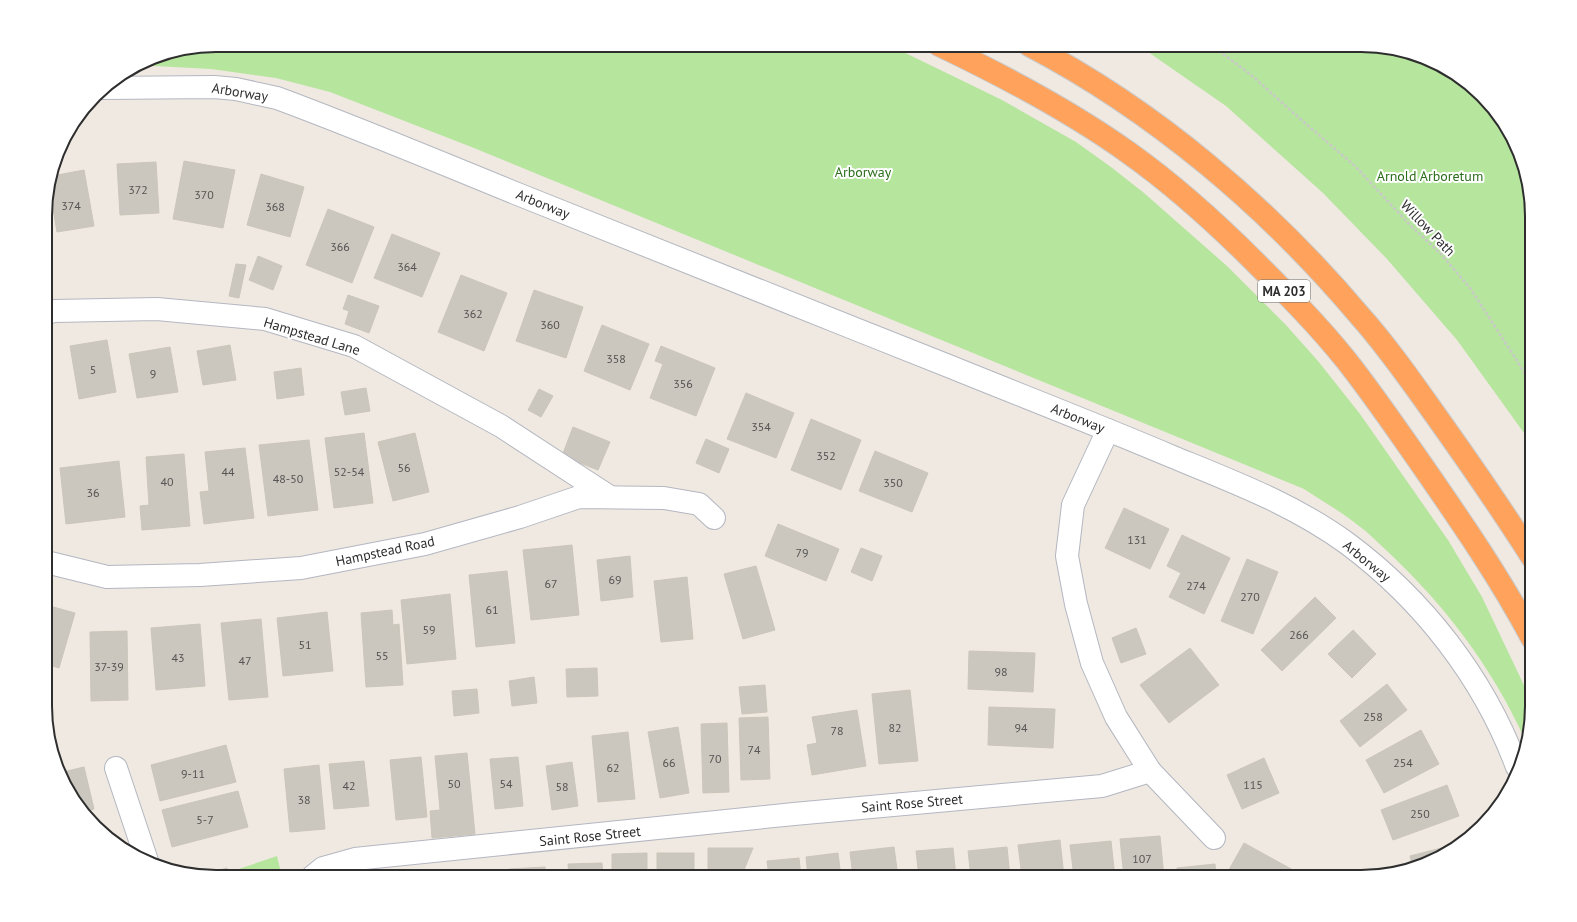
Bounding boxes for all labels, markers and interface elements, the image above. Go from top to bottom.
street label: Arborway [211,79,270,105]
park label: Arborway [835,163,892,181]
park label: Arnold Arboretum [1377,167,1483,185]
house number: 372 [128,182,148,197]
street label: Arborway [513,185,573,223]
house number: 370 [194,187,214,202]
street label: Willow Path [1397,196,1459,260]
house number: 374 [61,198,81,213]
house number: 368 [265,199,285,214]
house number: 366 [330,239,350,254]
house number: 364 [397,259,417,274]
road number: MA 203 [1258,280,1310,302]
house number: 362 [463,306,483,321]
street label: Hampstead Lane [262,313,362,359]
house number: 360 [540,317,560,332]
house number: 358 [606,351,626,366]
house number: 5 [90,362,96,377]
house number: 9 [150,366,156,381]
house number: 356 [673,376,693,391]
street label: Arborway [1048,399,1108,437]
house number: 354 [751,419,771,434]
house number: 352 [816,448,836,463]
house number: 56 [397,460,411,475]
house number: 44 [221,464,235,479]
house number: 52-54 [334,464,365,479]
house number: 48-50 [273,471,304,486]
house number: 40 [160,474,174,489]
house number: 350 [883,475,903,490]
house number: 36 [86,485,100,500]
street label: Hampstead Road [334,532,436,570]
house number: 131 [1127,532,1147,547]
street label: Arborway [1339,536,1395,586]
house number: 79 [795,545,809,560]
house number: 69 [608,572,622,587]
house number: 67 [544,576,558,591]
house number: 274 [1186,578,1206,593]
house number: 270 [1240,589,1260,604]
house number: 61 [485,602,499,617]
house number: 59 [422,622,436,637]
house number: 266 [1289,627,1309,642]
house number: 51 [298,637,312,652]
house number: 55 [375,648,389,663]
house number: 43 [171,650,185,665]
house number: 47 [238,653,252,668]
house number: 37-39 [94,659,124,674]
house number: 98 [994,664,1008,679]
house number: 258 [1363,709,1383,724]
house number: 82 [888,720,902,735]
house number: 94 [1014,720,1028,735]
house number: 78 [830,723,844,738]
house number: 74 [747,742,761,757]
house number: 70 [708,751,722,766]
house number: 66 [662,755,676,770]
house number: 254 [1393,755,1413,770]
house number: 62 [606,760,620,775]
house number: 9-11 [181,766,205,781]
house number: 50 [447,776,461,791]
house number: 54 [499,776,513,791]
house number: 115 [1243,777,1263,792]
house number: 42 [342,778,356,793]
house number: 58 [555,779,569,794]
street label: Saint Rose Street [860,790,964,816]
house number: 38 [297,792,311,807]
house number: 250 [1410,806,1430,821]
house number: 5-7 [196,812,214,827]
street label: Saint Rose Street [538,822,642,850]
house number: 107 [1132,851,1152,866]

